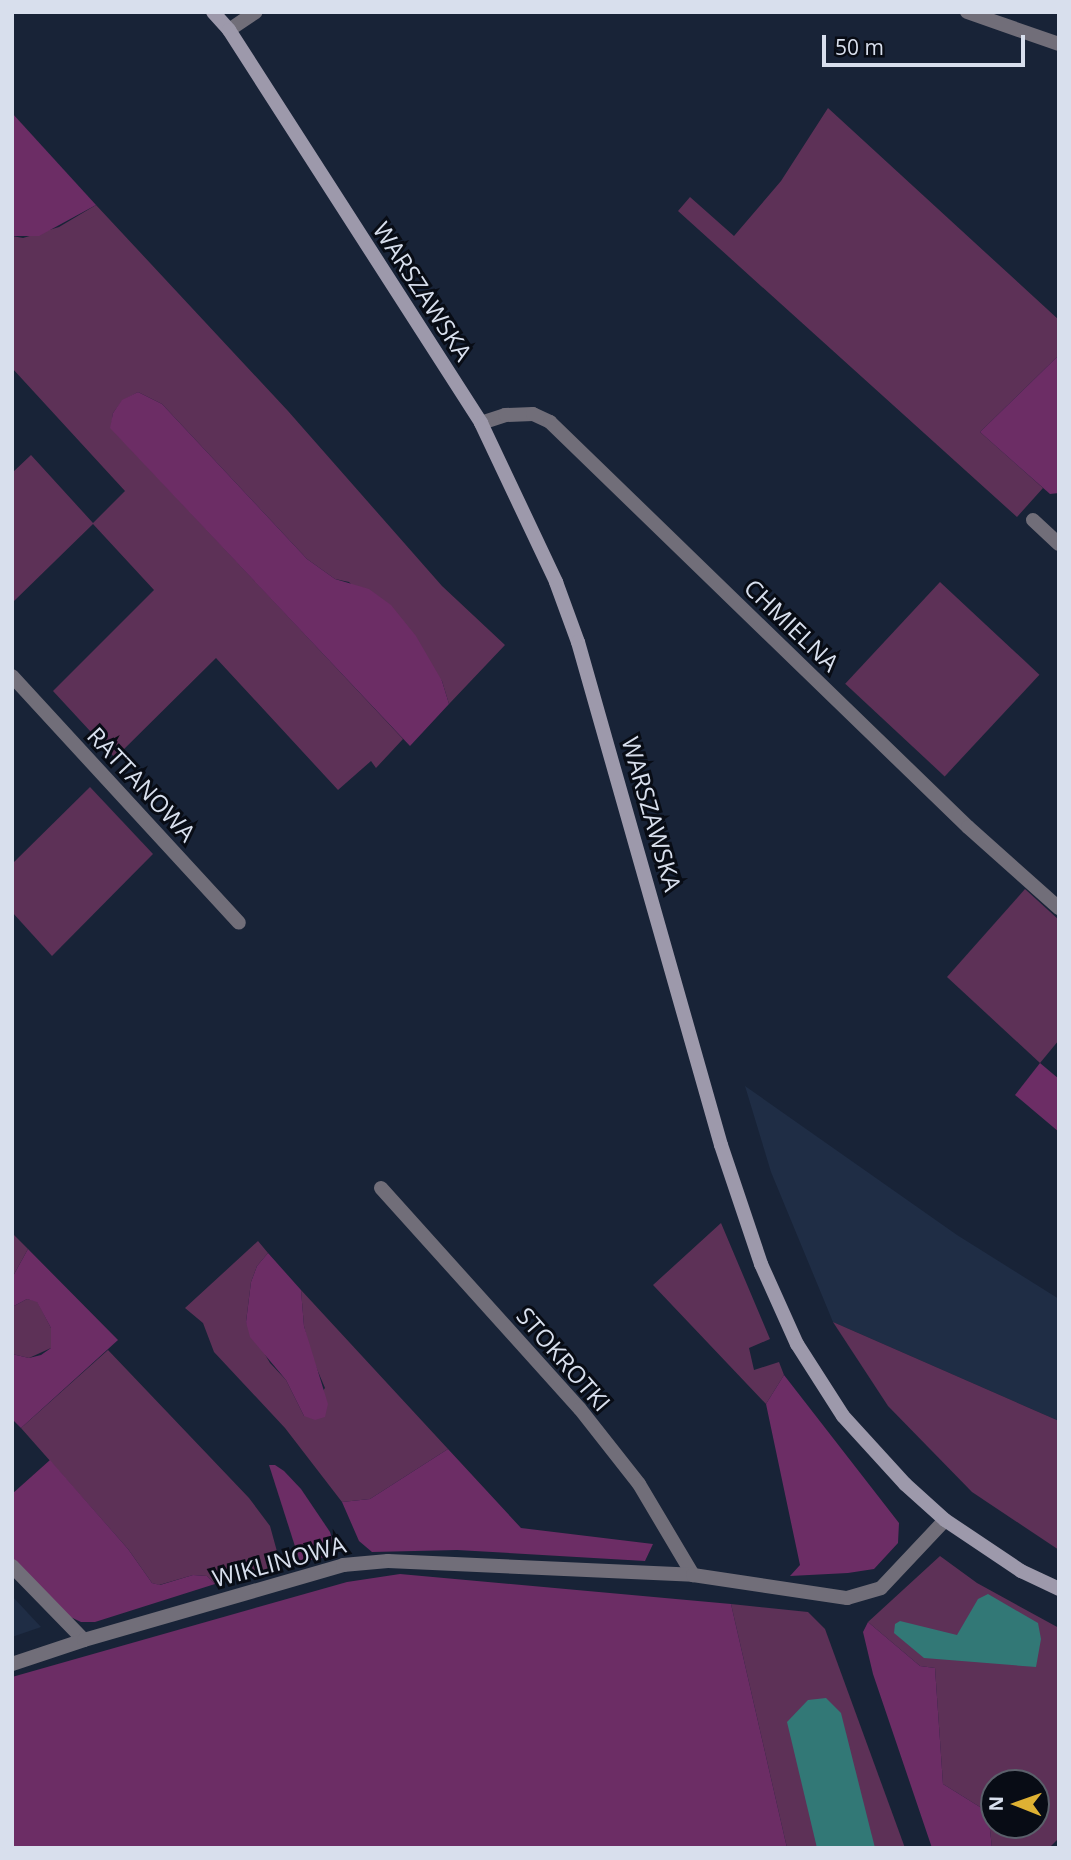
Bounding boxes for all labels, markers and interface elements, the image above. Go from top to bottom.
scale bar [826,21,1029,65]
text: 50 m [835,33,884,61]
street label: WARSZAWSKA [368,216,478,366]
street label: CHMIELNA [739,573,845,677]
street label: RATTANOWA [82,721,202,847]
street label: WARSZAWSKA [616,733,688,895]
street label: STOKROTKI [511,1301,617,1417]
street label: WIKLINOWA [209,1529,349,1593]
north arrow [980,1769,1050,1839]
text: N [983,1796,1009,1812]

